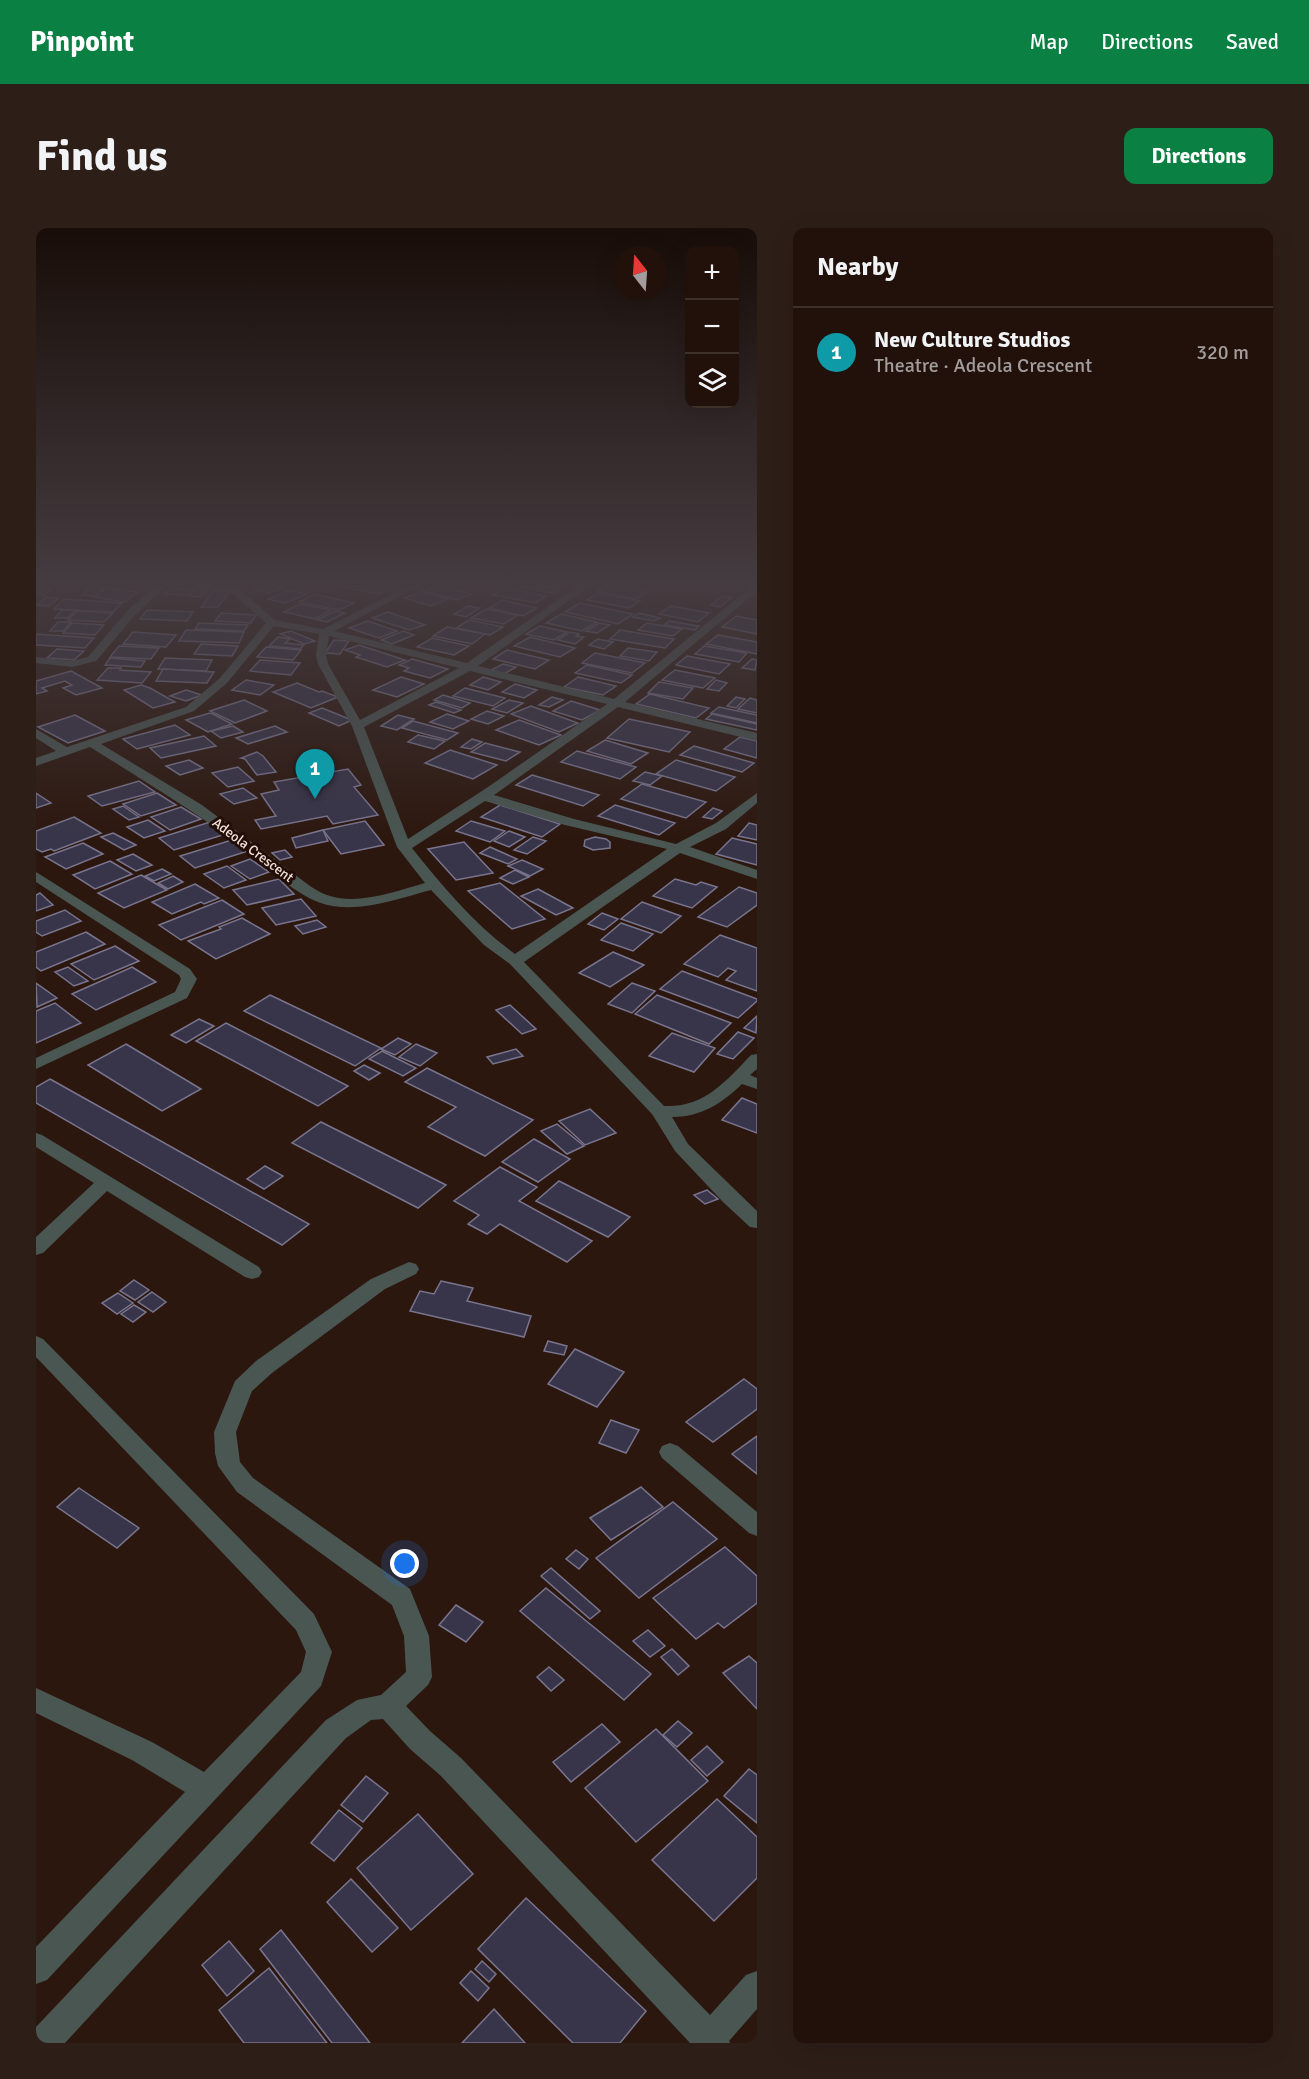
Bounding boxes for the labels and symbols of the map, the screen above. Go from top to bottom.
north arrow [613,246,667,300]
pin: 1 [296,750,334,799]
street label: Adeola Crescent [209,814,297,886]
your location [390,1549,419,1578]

